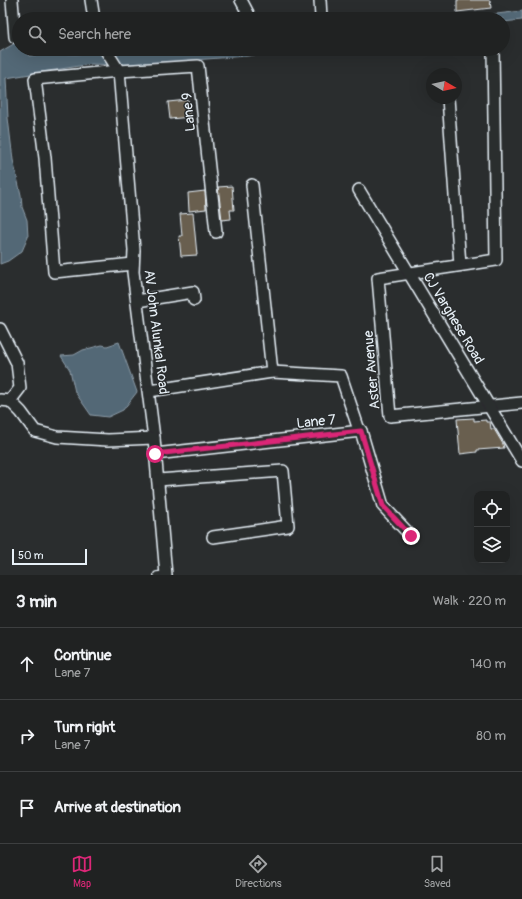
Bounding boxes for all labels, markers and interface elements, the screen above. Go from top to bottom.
search box [12,12,510,56]
icon: search [26,23,48,45]
text: Search here [58,25,131,44]
north arrow [426,68,462,104]
street label: Lane 9 [178,92,199,132]
street label: AV John Alunkal Road [140,269,173,396]
street label: CJ Varghese Road [419,269,488,367]
street label: Aster Avenue [360,330,383,410]
street label: Lane 7 [296,411,337,432]
route start [146,445,164,463]
map controls [474,491,510,563]
button: locate [474,491,510,527]
route end [402,527,420,545]
button: layers [474,527,510,563]
scale bar [12,547,87,566]
text: 50 m [18,549,44,562]
text: 3 min [16,591,57,612]
text: Walk · 220 m [433,593,506,609]
text: Continue [54,646,112,665]
icon: ahead [16,653,38,675]
text: 140 m [470,656,506,672]
text: Lane 7 [54,665,90,681]
text: Turn right [54,718,115,737]
icon: right [16,725,38,747]
text: 80 m [476,728,506,744]
text: Lane 7 [54,737,90,753]
icon: arrive [16,797,38,819]
text: Arrive at destination [54,798,181,817]
tab: Map [71,853,93,890]
tab: Directions [235,853,282,890]
tab: Saved [424,853,451,890]

